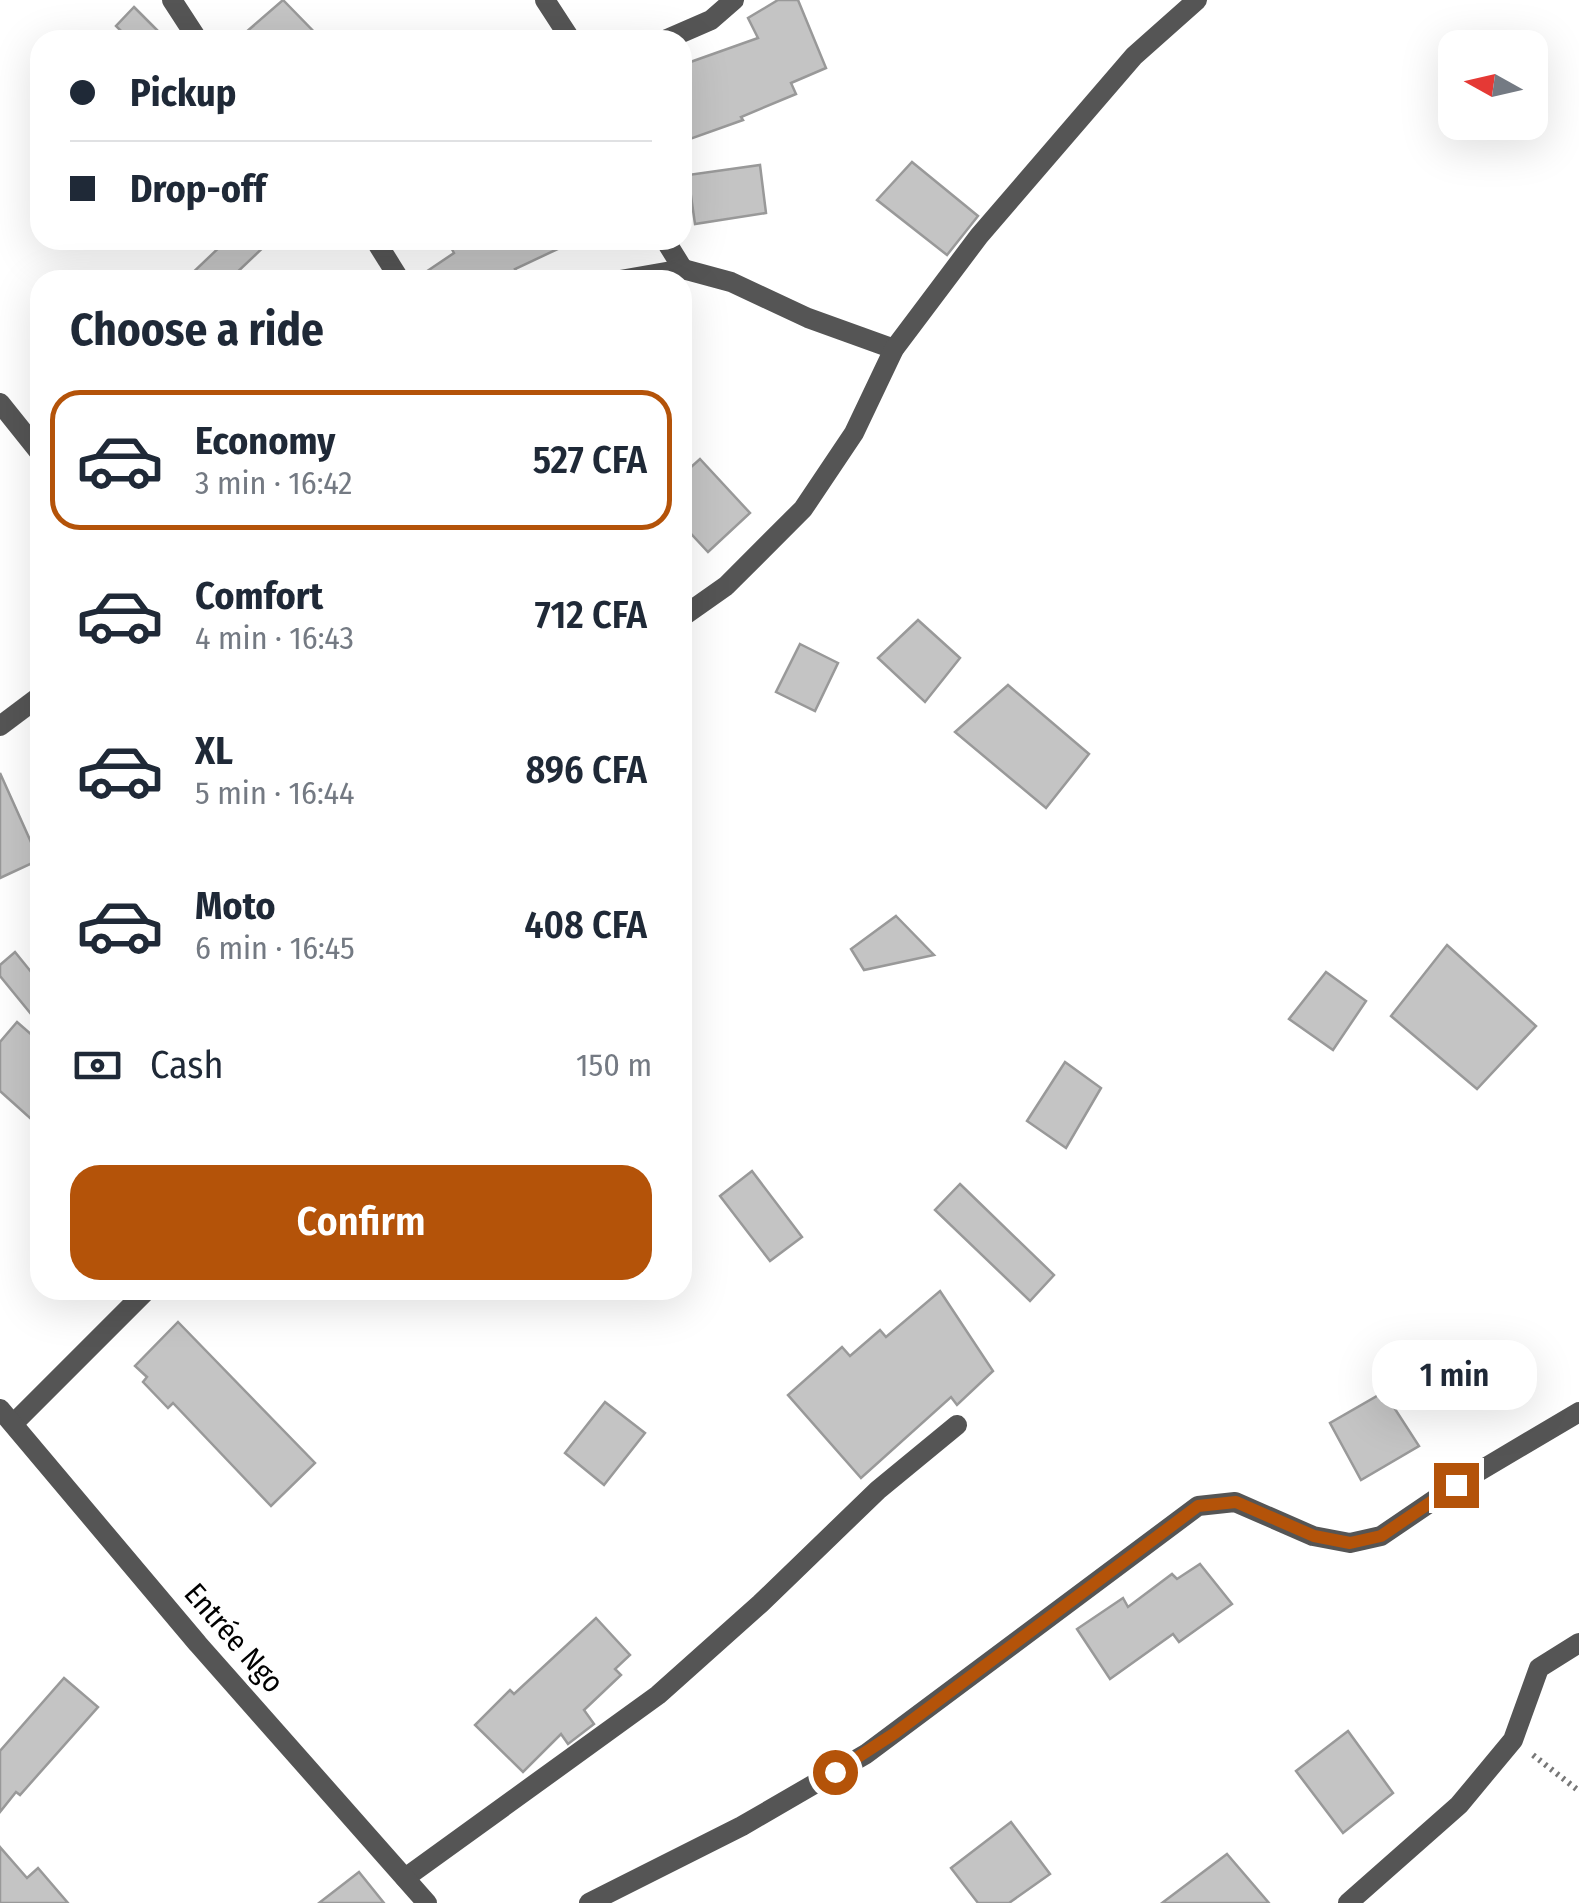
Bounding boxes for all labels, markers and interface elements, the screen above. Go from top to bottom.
north arrow [1438,30,1548,140]
map controls [1438,30,1548,140]
text: Pickup [130,70,236,116]
text: Drop-off [130,166,266,212]
text: Choose a ride [70,303,324,357]
icon: car [75,415,165,505]
text: Economy [195,418,335,464]
text: 527 CFA [533,437,647,483]
text: 3 min · 16:42 [195,464,352,502]
icon: car [75,570,165,660]
text: Comfort [195,573,323,619]
text: 712 CFA [535,592,647,638]
text: 4 min · 16:43 [195,619,354,657]
icon: car [75,725,165,815]
text: XL [195,728,233,774]
text: 896 CFA [525,747,647,793]
text: 5 min · 16:44 [195,774,355,812]
icon: car [75,880,165,970]
text: Moto [195,883,276,929]
text: 408 CFA [524,902,647,948]
text: 6 min · 16:45 [195,929,355,967]
icon: cash [70,1038,125,1093]
text: Cash [150,1042,224,1088]
text: 150 m [576,1046,652,1084]
button: Confirm [70,1165,652,1280]
callout: 1 min [1374,1340,1538,1410]
text: 1 min [1420,1356,1489,1394]
route end [1434,1463,1479,1508]
street label: Entrée Ngo [177,1576,291,1700]
route start [813,1750,858,1795]

